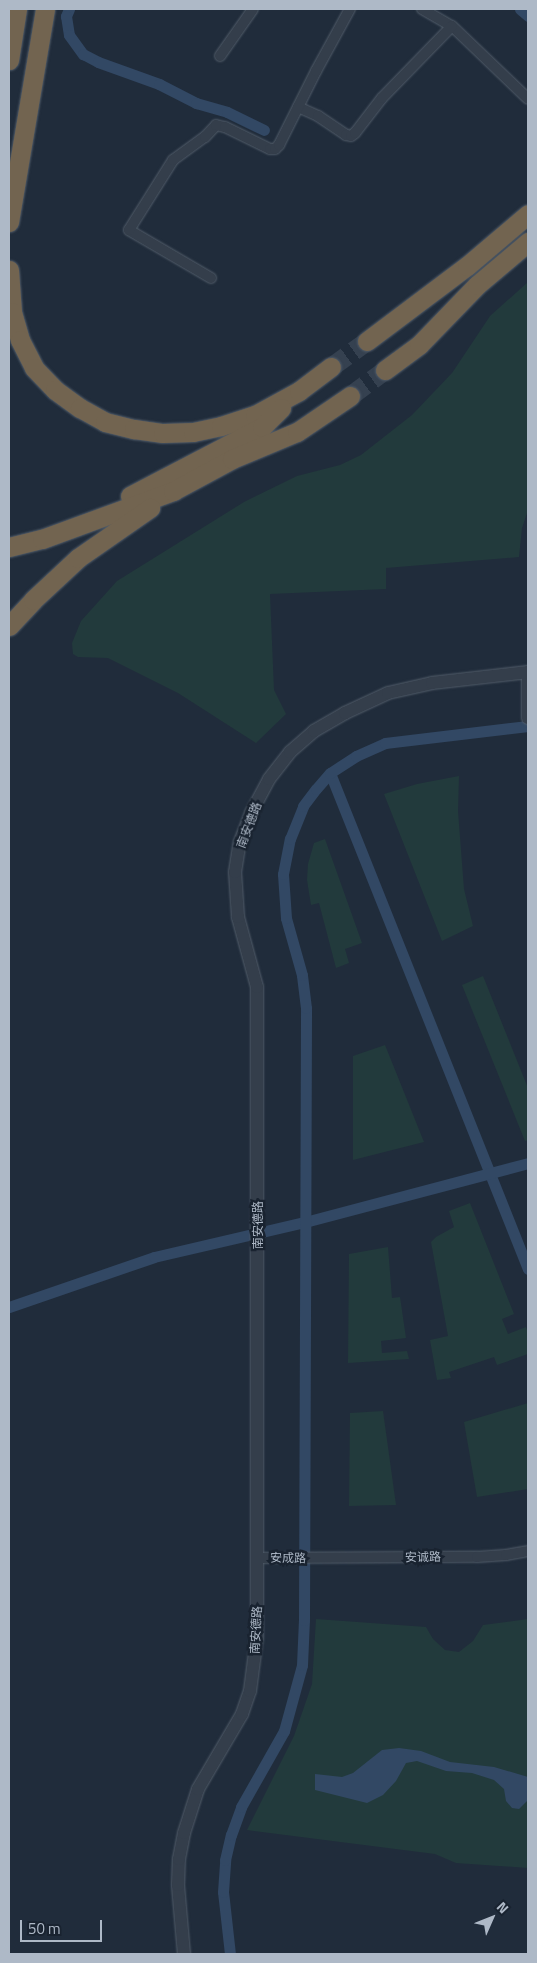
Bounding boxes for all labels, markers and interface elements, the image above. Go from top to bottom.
street label: 南安德路 [234,800,264,850]
street label: 南安德路 [251,1201,265,1249]
street label: 安诚路 [405,1549,441,1565]
street label: 安成路 [270,1550,306,1566]
street label: 南安德路 [248,1606,264,1654]
north arrow [467,1893,517,1943]
text: N [492,1896,514,1918]
scale bar [22,1910,105,1942]
text: 50 m [28,1917,61,1940]

